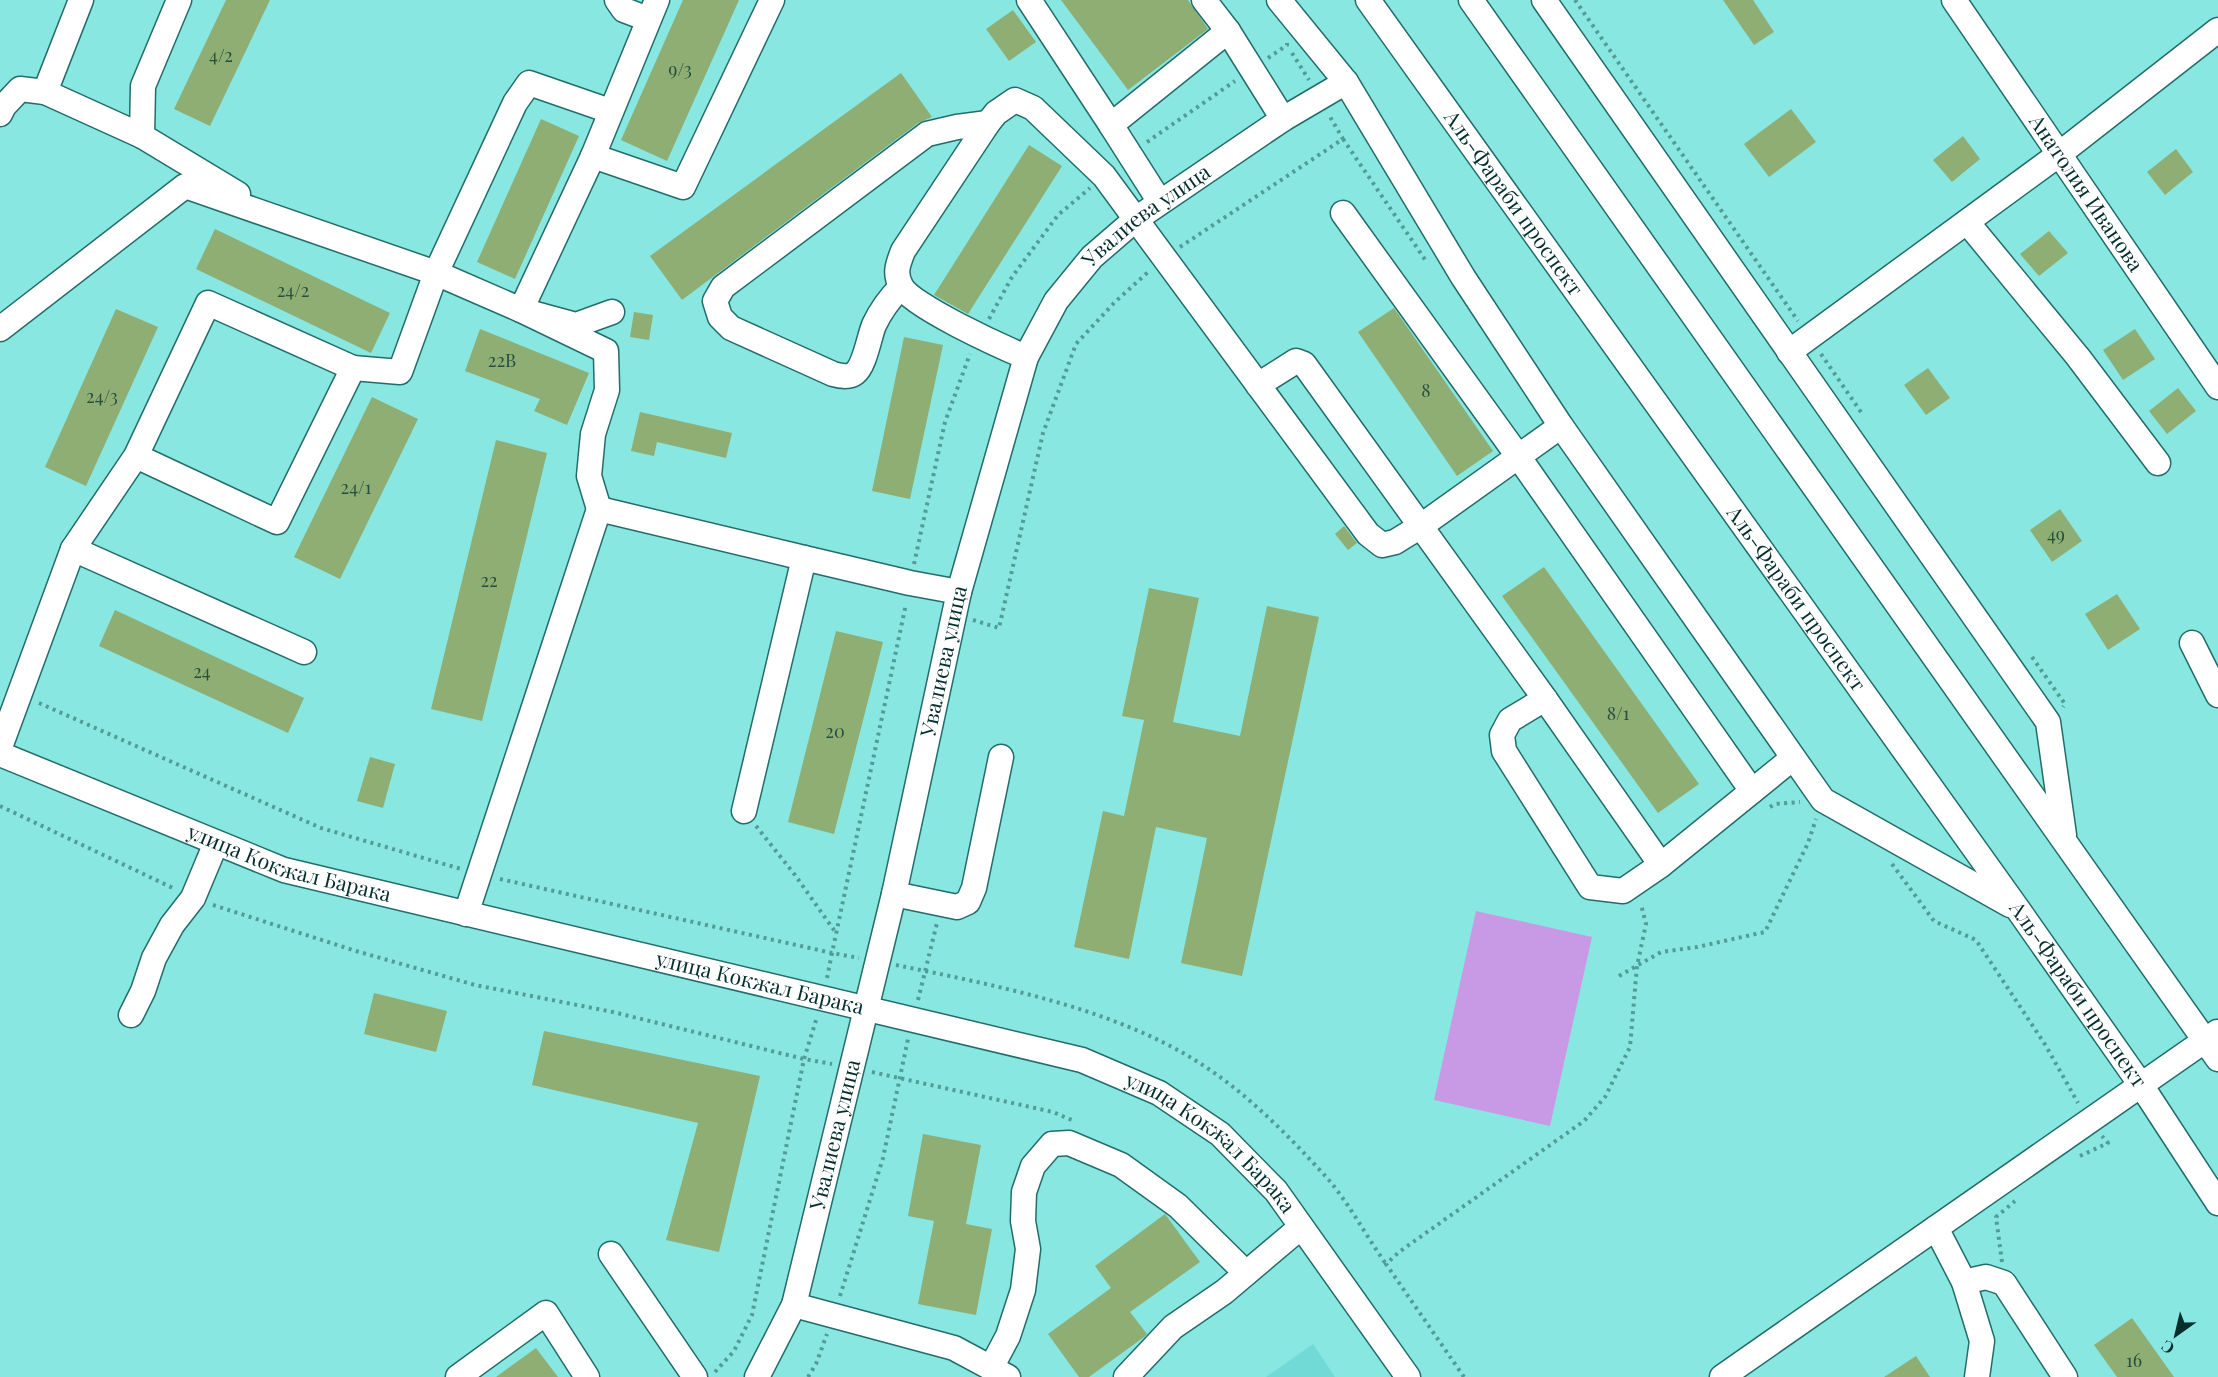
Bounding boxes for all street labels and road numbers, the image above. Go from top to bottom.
street label: Аль-Фараби проспект [1439,103,1591,300]
street label: Анатолия Иванова [2023,107,2151,277]
street label: Увалиева улица [1073,156,1216,272]
street label: Аль-Фараби проспект [1721,499,1873,696]
street label: Увалиева улица [912,581,972,740]
street label: улица Кокжал Барака [183,816,395,907]
street label: Аль-Фараби проспект [2004,894,2154,1092]
street label: улица Кокжал Барака [653,943,868,1020]
street label: Увалиева улица [801,1056,865,1214]
street label: улица Кокжал Барака [1121,1064,1303,1218]

